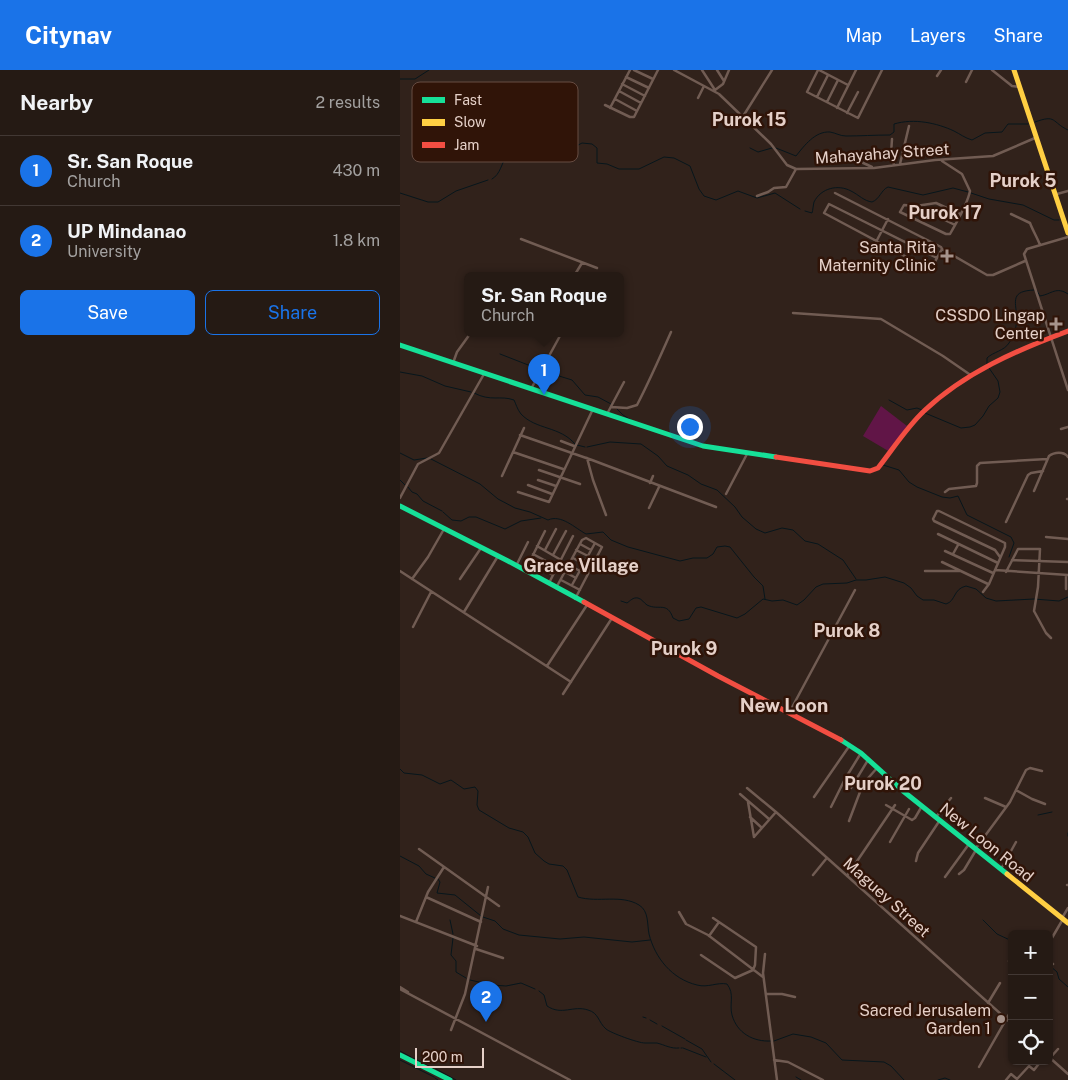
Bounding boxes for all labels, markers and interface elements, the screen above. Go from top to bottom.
text: Citynav [25,21,112,49]
text: Map [846,25,882,46]
text: Layers [910,25,966,46]
text: Share [994,25,1043,46]
legend [412,82,578,162]
text: Nearby [20,90,93,115]
text: Fast [454,92,482,108]
text: 2 results [315,93,380,112]
district label: Purok 15 [712,109,786,130]
text: Slow [454,114,486,130]
text: Jam [454,137,479,153]
street label: Mahayahay Street [814,139,950,168]
text: Sr. San Roque [67,150,193,172]
text: 1 [33,161,39,180]
text: 430 m [332,161,380,180]
district label: Purok 5 [990,170,1056,191]
text: Church [67,172,121,191]
district label: Purok 17 [908,202,982,223]
text: UP Mindanao [67,220,187,242]
text: 2 [31,231,41,250]
text: 1.8 km [333,231,380,250]
place label: Santa Rita Maternity Clinic [819,238,936,275]
text: University [67,242,141,261]
marker: Santa Rita Maternity Clinic [940,249,954,263]
popup [464,272,624,337]
text: Sr. San Roque [481,284,607,306]
button: Save [20,290,195,335]
button: Share [205,290,380,335]
text: Church [481,306,534,325]
place label: CSSDO Lingap Center [935,306,1045,343]
marker: CSSDO Lingap Center [1049,317,1063,331]
pin: 1 [528,354,560,395]
your location [677,414,703,440]
district label: Grace Village [523,555,639,576]
district label: Purok 8 [814,620,880,641]
district label: Purok 9 [651,638,717,659]
district label: New Loon [740,694,828,716]
district label: Purok 20 [844,773,922,794]
street label: New Loon Road [936,799,1037,886]
street label: Maguey Street [839,853,934,941]
map controls [1008,930,1053,1065]
button: + [1008,930,1053,975]
button: − [1008,975,1053,1020]
pin: 2 [470,981,502,1022]
place label: Sacred Jerusalem Garden 1 [859,1001,991,1038]
marker: Sacred Jerusalem Garden 1 [995,1013,1007,1025]
button: locate [1008,1020,1053,1065]
scale bar [415,1045,484,1068]
text: 200 m [422,1049,463,1065]

